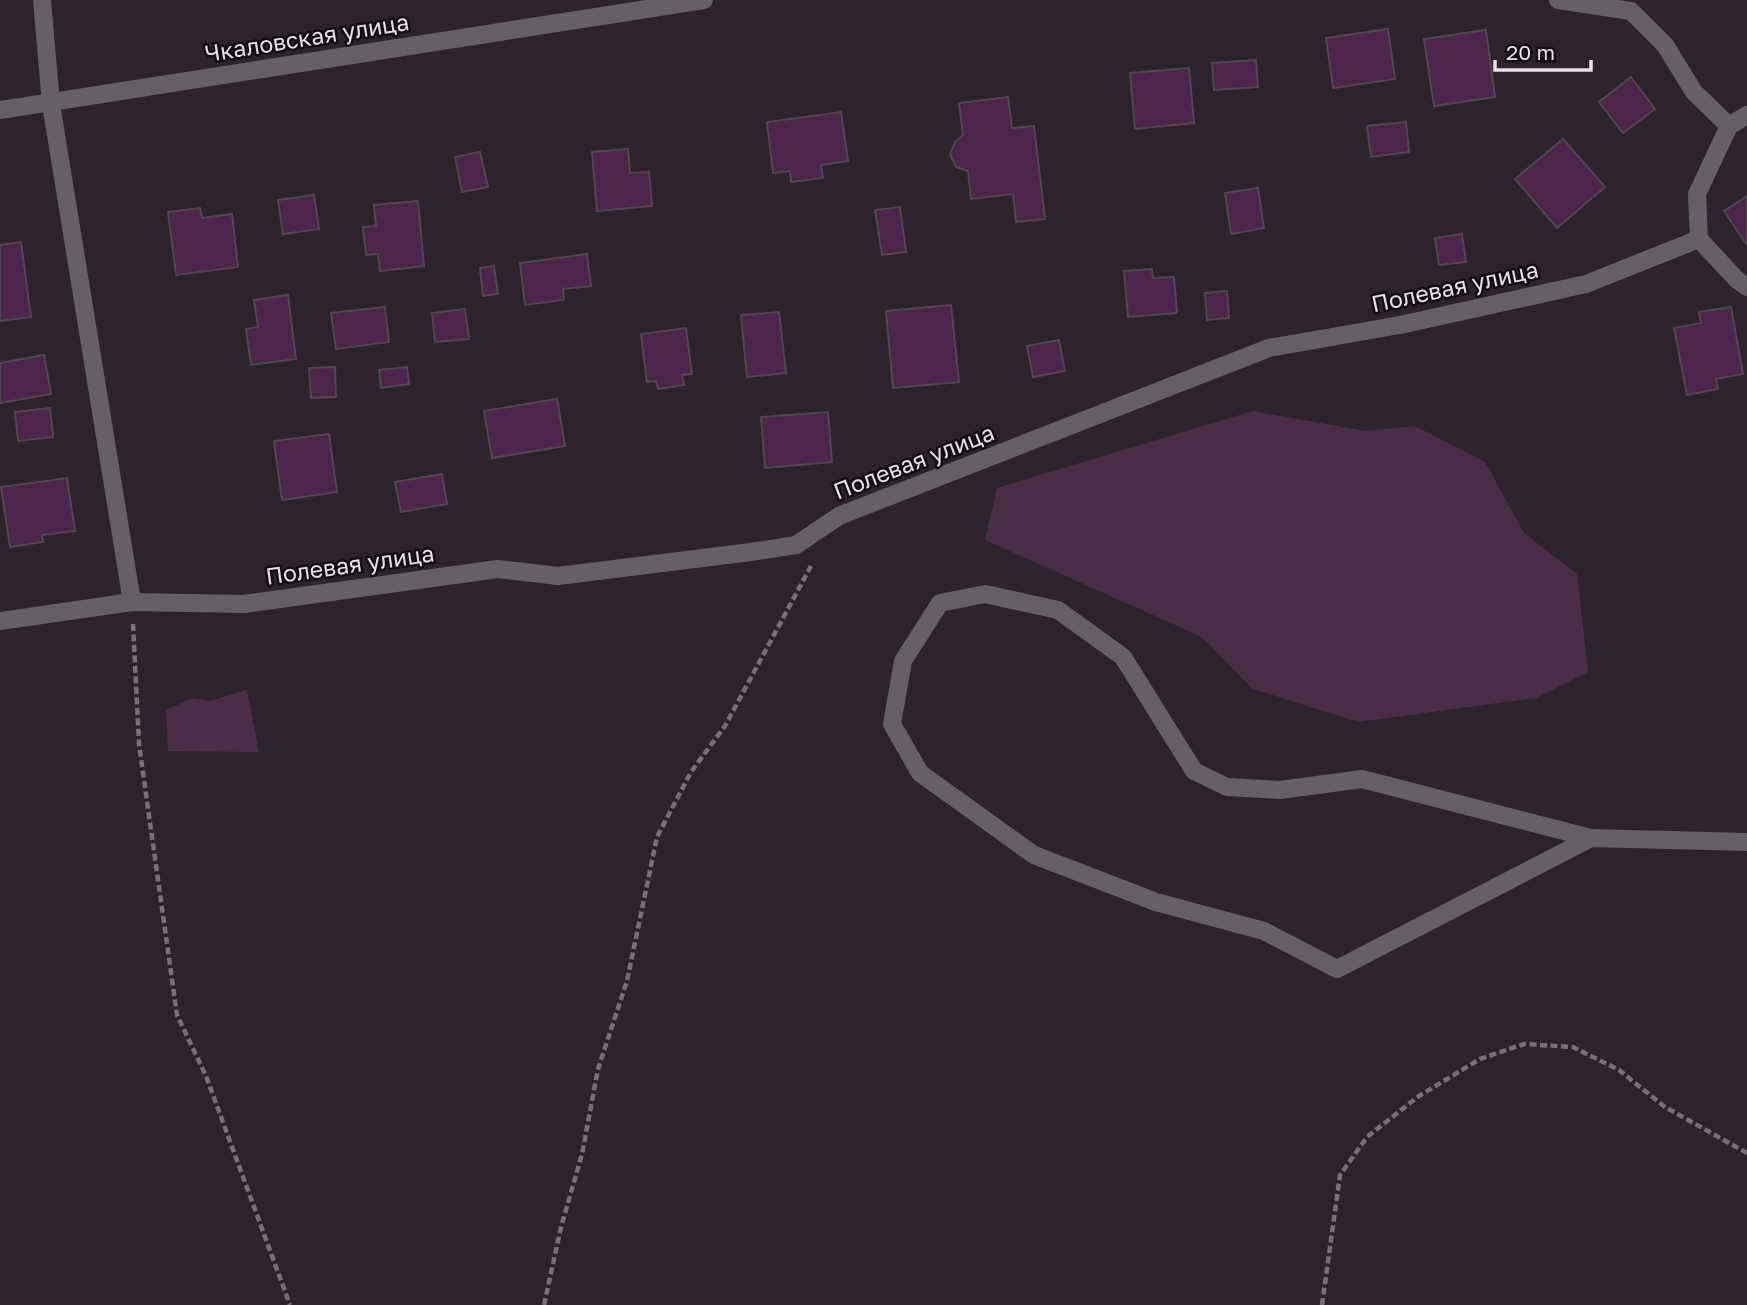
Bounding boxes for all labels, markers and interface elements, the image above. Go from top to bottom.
street label: Чкаловская улица [203,7,411,67]
scale bar [1495,28,1591,72]
text: 20 m [1506,39,1555,65]
street label: Полевая улица [1369,255,1541,317]
street label: Полевая улица [829,418,998,505]
street label: Полевая улица [264,538,436,590]

